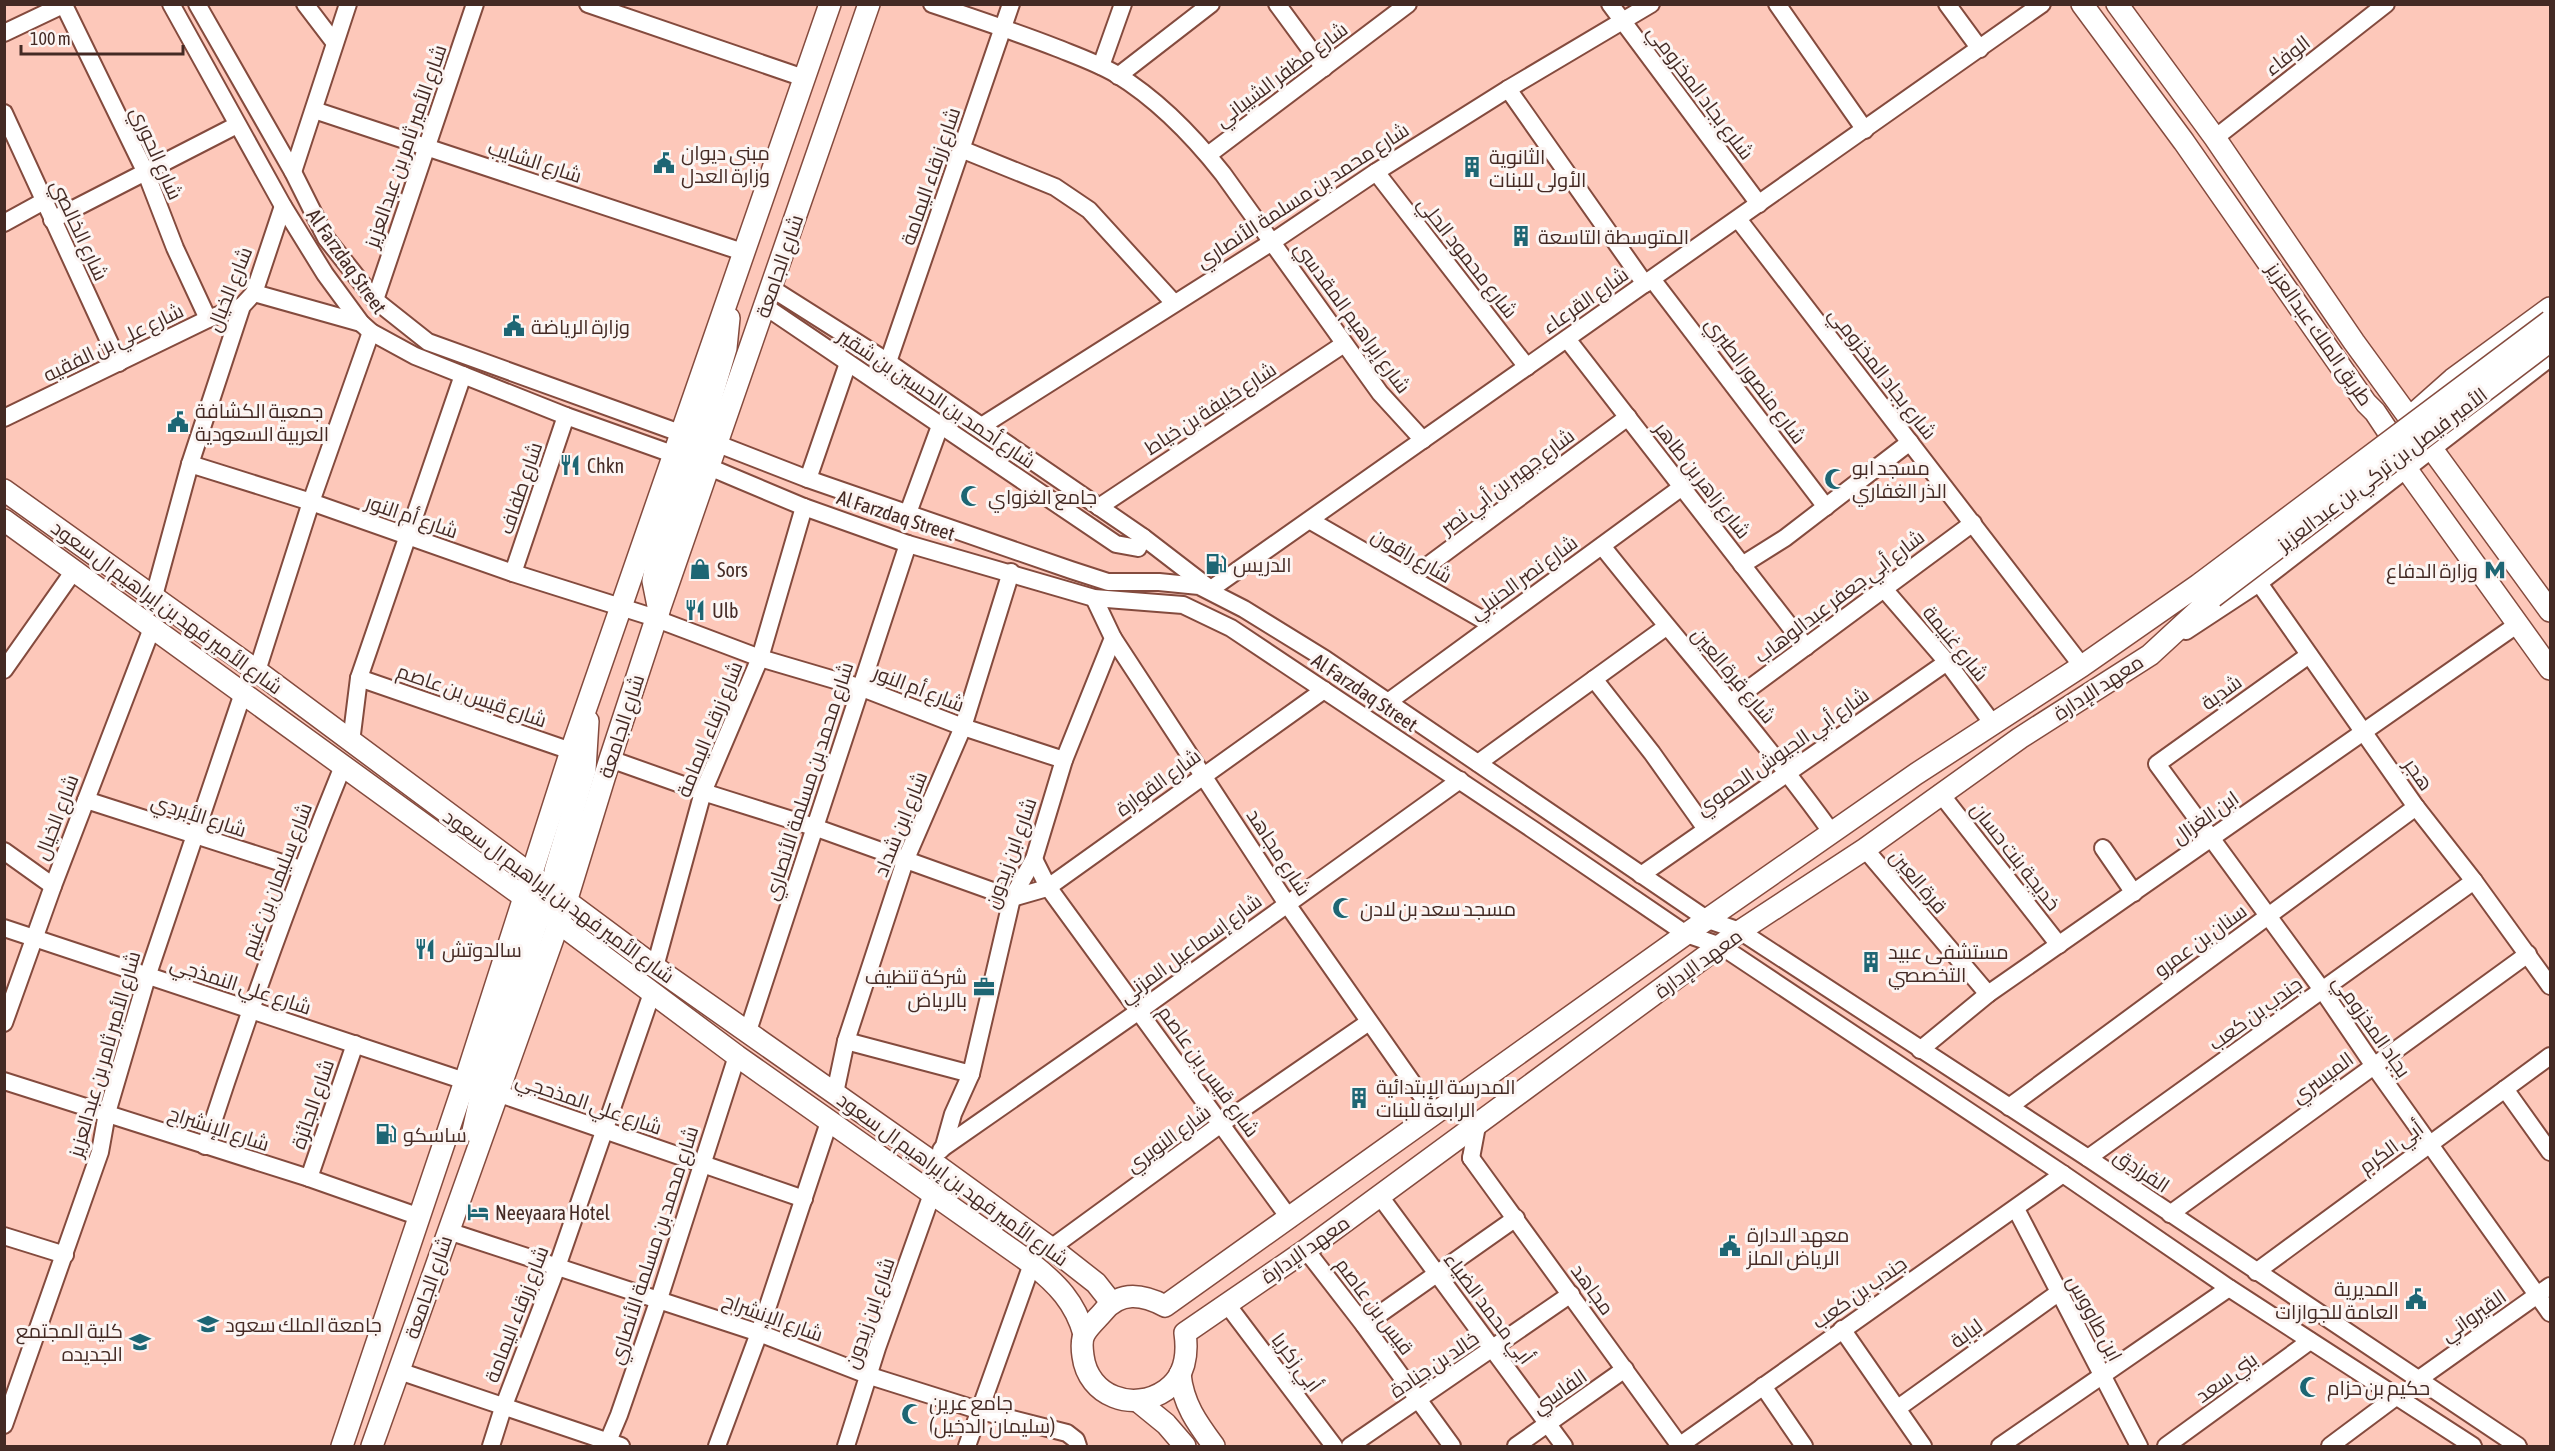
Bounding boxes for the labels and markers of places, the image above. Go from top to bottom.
place label: مبنى ديوان وزارة العدل [681,141,770,189]
place label: الثانوية الأولى للبنات [1489,145,1586,193]
public building icon: مبنى ديوان وزارة العدل [652,151,676,175]
building icon: الثانوية الأولى للبنات [1460,155,1484,179]
building icon: المتوسطة التاسعة [1509,224,1533,248]
place label: المتوسطة التاسعة [1538,225,1689,249]
public building icon: وزارة الرياضة [502,314,526,338]
place label: وزارة الرياضة [531,315,630,339]
place label: جمعية الكشافة العربية السعودية [195,399,329,446]
public building icon: جمعية الكشافة العربية السعودية [166,410,190,434]
restaurant icon: Chkn [558,453,582,477]
place label: Chkn [587,454,624,477]
place label: مسجد ابو الذر الغفاري [1852,456,1947,507]
mosque icon: مسجد ابو الذر الغفاري [1823,467,1847,491]
mosque icon: جامع الغزواي [959,484,983,508]
place label: جامع الغزواي [988,485,1097,513]
fuel station icon: الدريس [1204,552,1228,576]
place label: الدريس [1233,553,1292,578]
shop icon: Sors [688,557,712,581]
place label: Sors [717,558,748,581]
metro station icon: وزارة الدفاع [2483,558,2507,582]
place label: وزارة الدفاع [2386,559,2478,585]
restaurant icon: Ulb [683,598,707,622]
place label: Ulb [712,599,739,622]
mosque icon: مسجد سعد بن لادن [1331,896,1355,920]
place label: مسجد سعد بن لادن [1360,897,1516,922]
restaurant icon: سالدوتش [413,937,437,961]
place label: سالدوتش [442,938,522,963]
place label: مستشفى عبيد التخصصي [1888,940,2009,990]
building icon: مستشفى عبيد التخصصي [1859,950,1883,974]
place label: شركة تنظيف بالرياض [865,965,967,1013]
office icon: شركة تنظيف بالرياض [972,975,996,999]
place label: المدرسة الإبتدائية الرابعة للبنات [1376,1075,1516,1122]
building icon: المدرسة الإبتدائية الرابعة للبنات [1347,1086,1371,1110]
fuel station icon: ساسكو [374,1122,398,1146]
place label: ساسكو [403,1123,467,1147]
hotel icon: Neeyaara Hotel [466,1200,490,1224]
place label: Neeyaara Hotel [495,1201,610,1224]
place label: معهد الادارة الرياض الملز [1746,1223,1849,1271]
public building icon: معهد الادارة الرياض الملز [1718,1234,1742,1258]
place label: المديرية العامة للجوازات [2275,1277,2399,1324]
public building icon: المديرية العامة للجوازات [2404,1287,2428,1311]
school or university icon: جامعة الملك سعود [196,1312,220,1336]
place label: جامعة الملك سعود [225,1313,382,1337]
place label: كلية المجتمع الجديده [16,1319,123,1365]
school or university icon: كلية المجتمع الجديده [128,1330,152,1354]
mosque icon: حكيم بن حزام [2298,1375,2322,1399]
place label: حكيم بن حزام [2327,1376,2430,1402]
place label: جامع عرين (سليمان الدخيل) [929,1391,1055,1439]
mosque icon: جامع عرين (سليمان الدخيل) [900,1402,924,1426]

